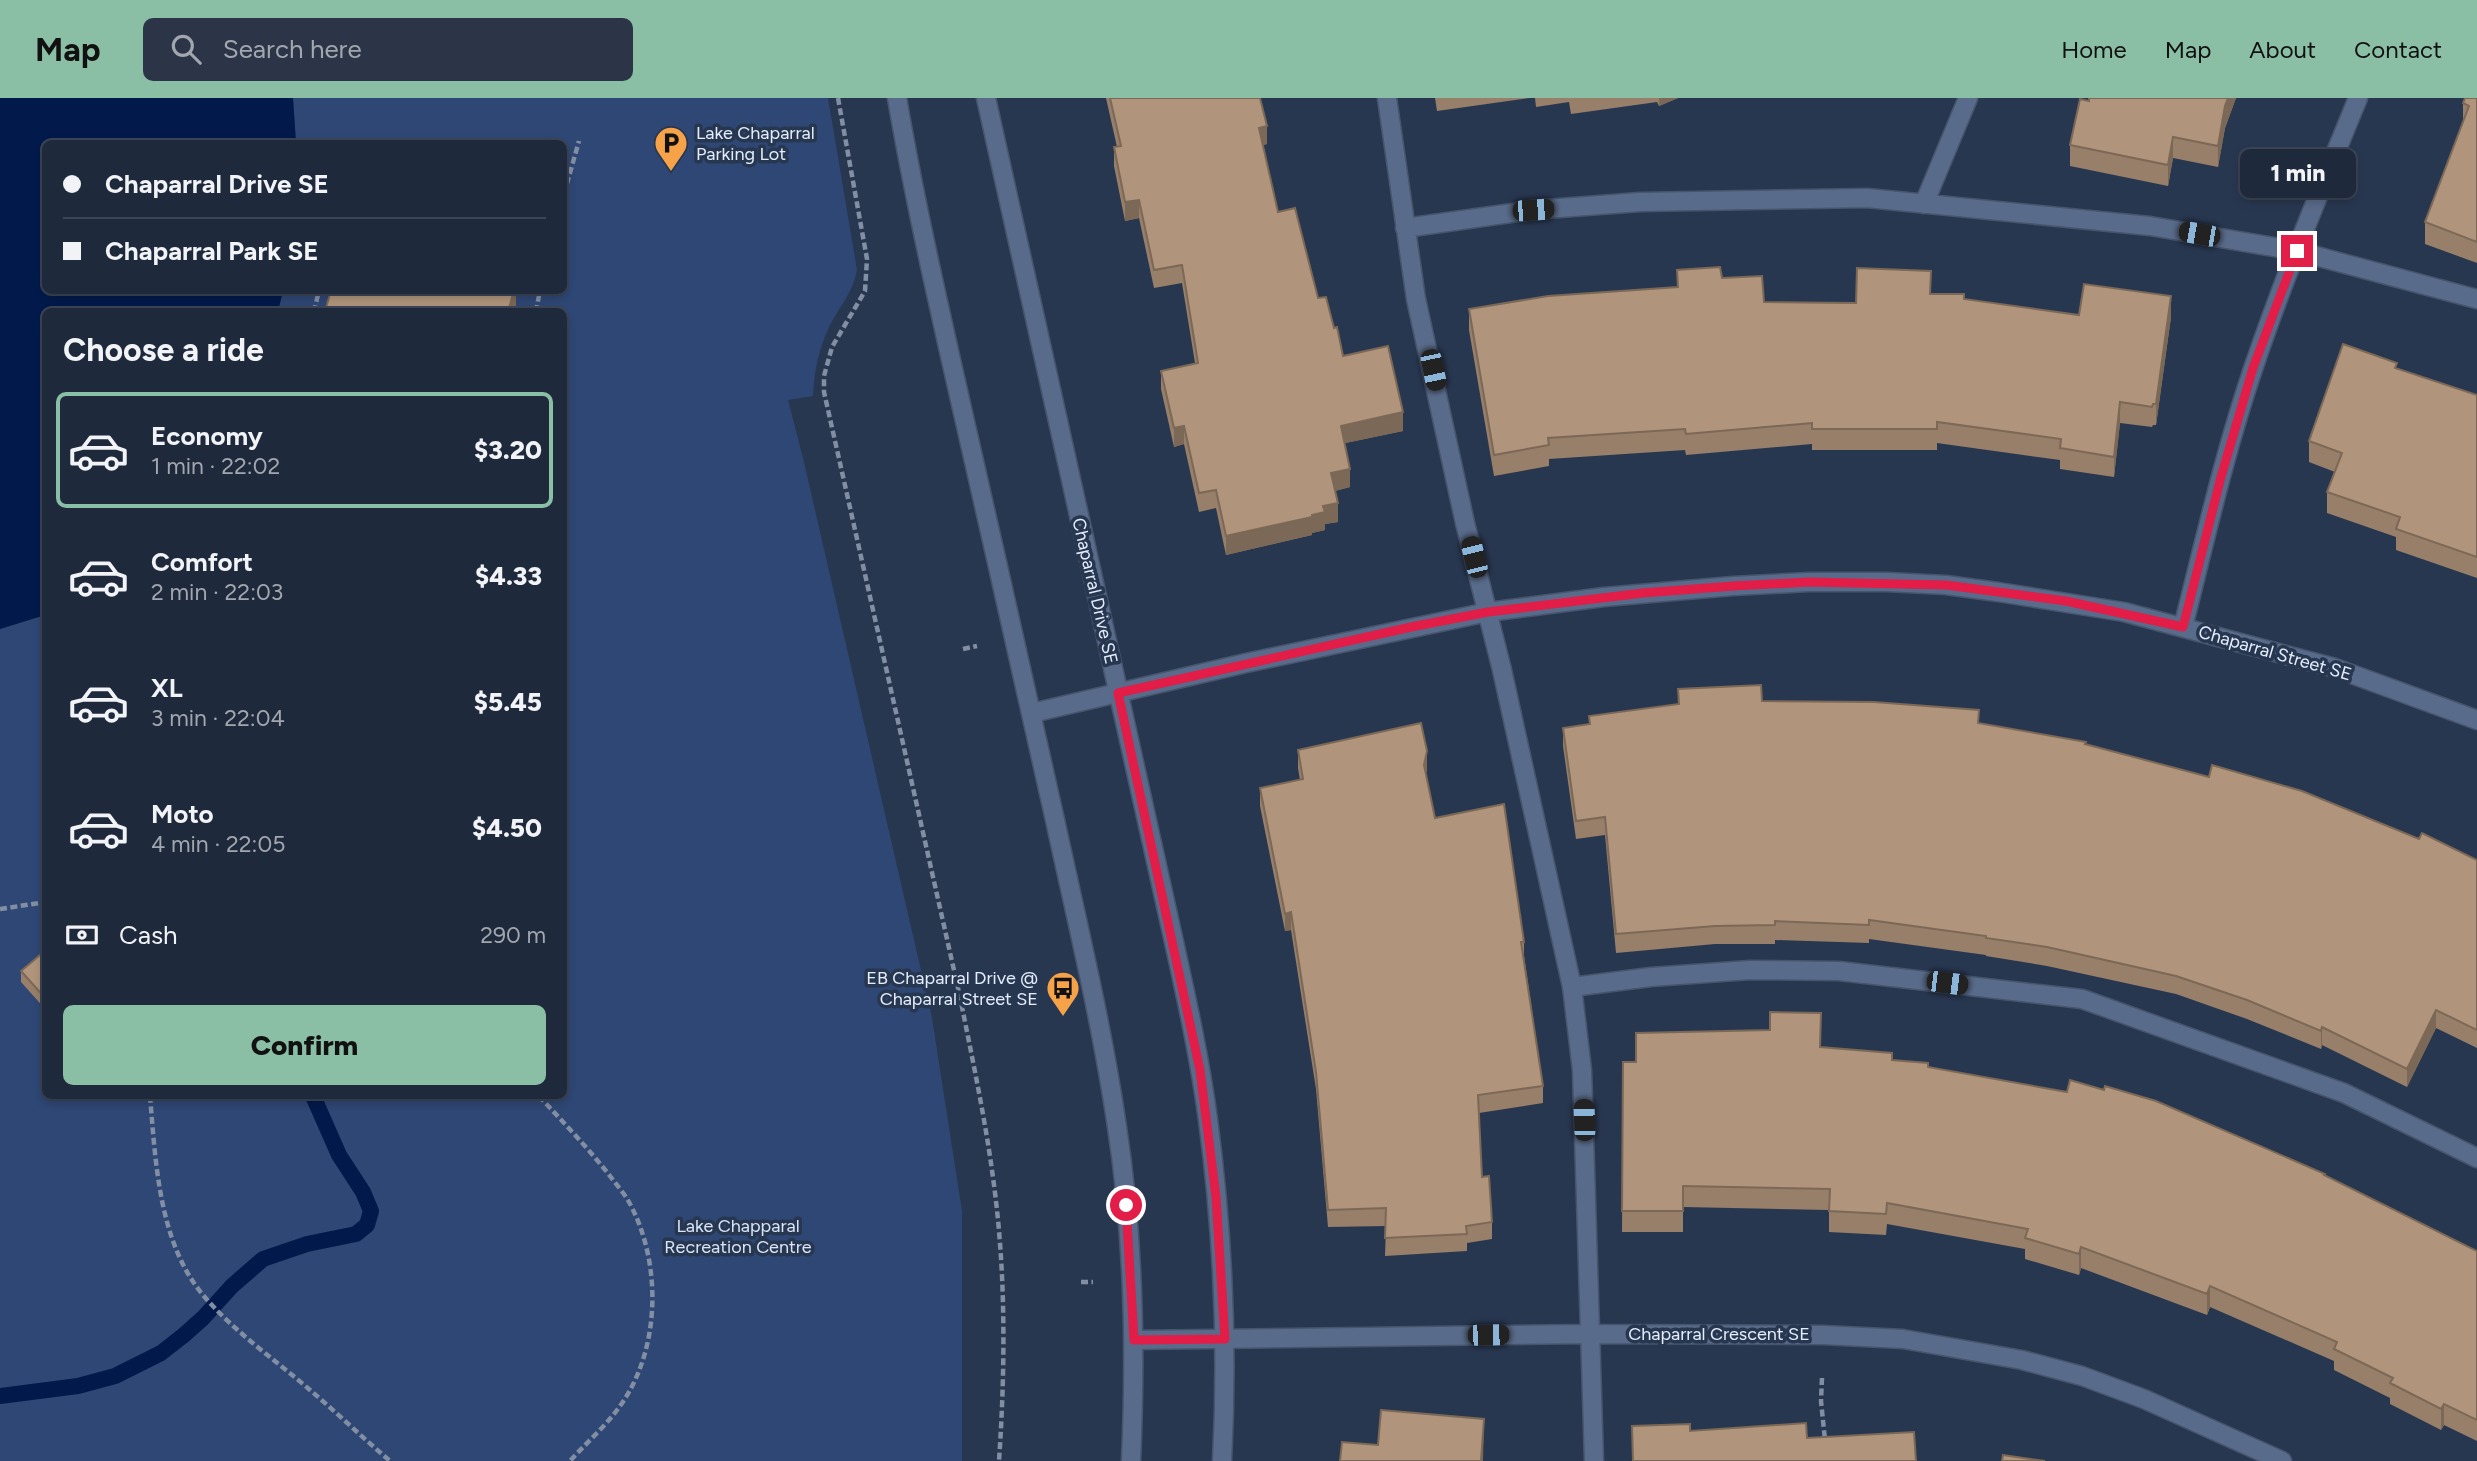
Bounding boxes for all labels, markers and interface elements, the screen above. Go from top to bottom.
search box [143,18,633,81]
text: Map [35,30,101,69]
icon: search [167,30,205,68]
text: Search here [223,33,362,65]
text: Home [2061,35,2127,64]
text: Map [2165,35,2211,64]
text: About [2249,35,2316,64]
text: Contact [2354,35,2442,64]
place label: Lake Chaparral Parking Lot [696,122,815,165]
parking icon: Lake Chaparral Parking Lot [652,124,690,173]
callout: 1 min [2239,150,2355,198]
text: 1 min [2271,159,2325,187]
text: Chaparral Drive SE [105,168,329,200]
car [1512,198,1555,222]
car [2177,220,2222,248]
text: Chaparral Park SE [105,235,319,267]
route end [2281,235,2313,267]
text: Choose a ride [63,331,264,369]
car [1419,347,1448,393]
icon: car [67,419,130,482]
text: Economy [151,420,263,452]
text: $3.20 [474,434,542,466]
text: 1 min · 22:02 [151,452,280,480]
street label: Chaparral Drive SE [1067,516,1123,666]
car [1459,534,1490,580]
icon: car [67,545,130,608]
text: Comfort [151,546,253,578]
text: $4.33 [475,560,542,592]
text: 2 min · 22:03 [151,578,283,606]
street label: Chaparral Street SE [2196,621,2354,685]
icon: car [67,671,130,734]
text: XL [151,672,183,704]
text: $5.45 [474,686,542,718]
text: 3 min · 22:04 [151,704,285,732]
icon: car [67,797,130,860]
text: Moto [151,798,214,830]
text: $4.50 [472,812,542,844]
text: 4 min · 22:05 [151,830,285,858]
icon: cash [63,916,101,954]
text: Cash [119,919,178,951]
text: 290 m [480,921,546,949]
place label: EB Chaparral Drive @ Chaparral Street SE [866,967,1038,1010]
bus stop icon: EB Chaparral Drive @ Chaparral Street SE [1044,969,1082,1018]
car [1925,970,1970,996]
button: Confirm [63,1005,546,1085]
car [1573,1099,1596,1141]
route start [1110,1189,1142,1221]
park label: Lake Chapparal Recreation Centre [664,1215,812,1258]
street label: Chaparral Crescent SE [1628,1323,1810,1345]
car [1467,1324,1510,1346]

